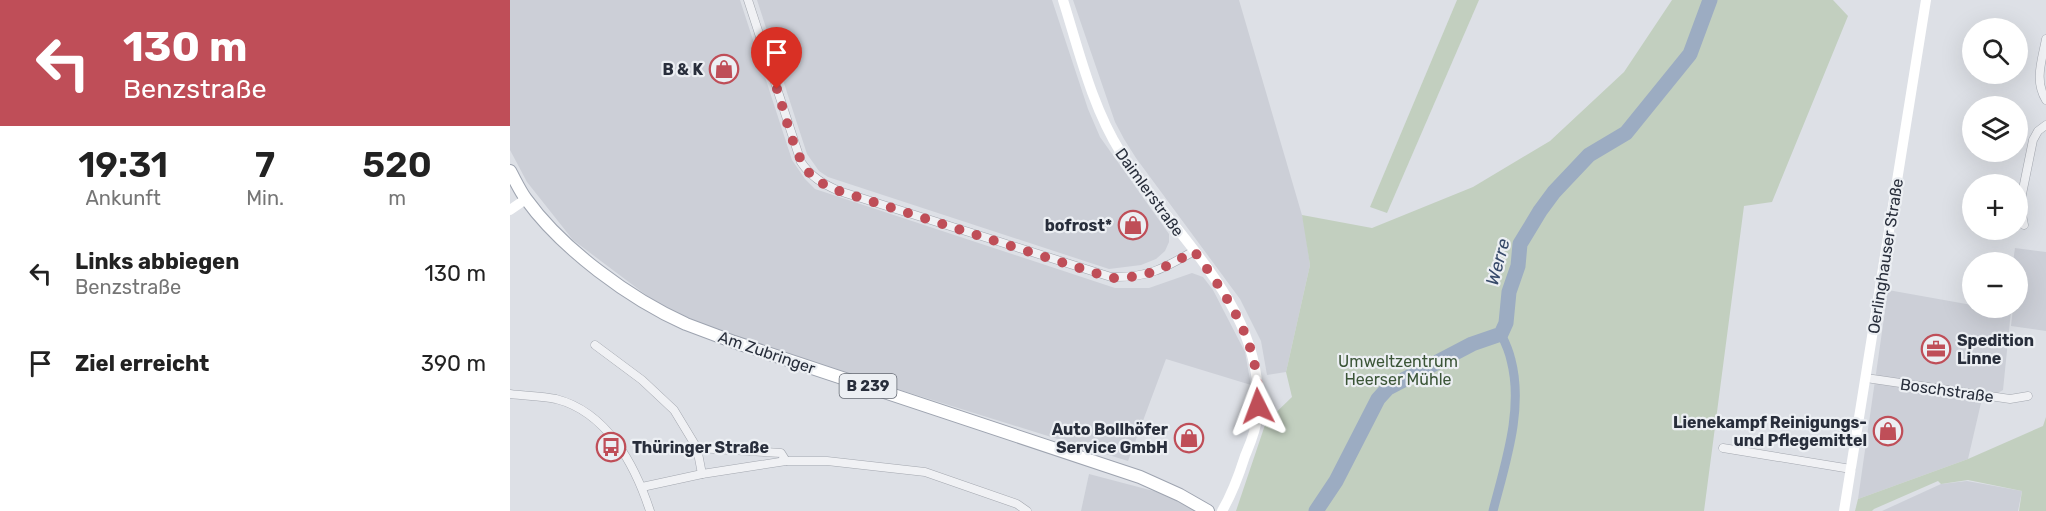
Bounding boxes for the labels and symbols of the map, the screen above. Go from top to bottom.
pin [751,27,802,89]
shop icon: B & K [708,53,740,85]
place label: B & K [662,60,703,79]
street label: Daimlerstraße [1111,144,1188,240]
street label: Oerlinghauser Straße [1864,177,1907,335]
shop icon: bofrost* [1117,209,1149,241]
place label: bofrost* [1045,216,1112,235]
water label: Werre [1481,236,1515,288]
street label: Am Zubringer [716,327,818,378]
place label: Spedition Linne [1957,331,2034,368]
office icon: Spedition Linne [1920,333,1952,365]
park label: Umweltzentrum Heerser Mühle [1338,352,1458,389]
road number: B 239 [840,374,896,398]
position arrow [1226,374,1290,438]
street label: Boschstraße [1899,375,1995,406]
place label: Lienekampf Reinigungs- und Pflegemittel [1673,413,1867,450]
shop icon: Lienekampf Reinigungs- und Pflegemittel [1872,415,1904,447]
place label: Auto Bollhöfer Service GmbH [1052,420,1169,457]
shop icon: Auto Bollhöfer Service GmbH [1173,422,1205,454]
bus stop icon: Thüringer Straße [595,431,627,463]
place label: Thüringer Straße [632,438,769,457]

